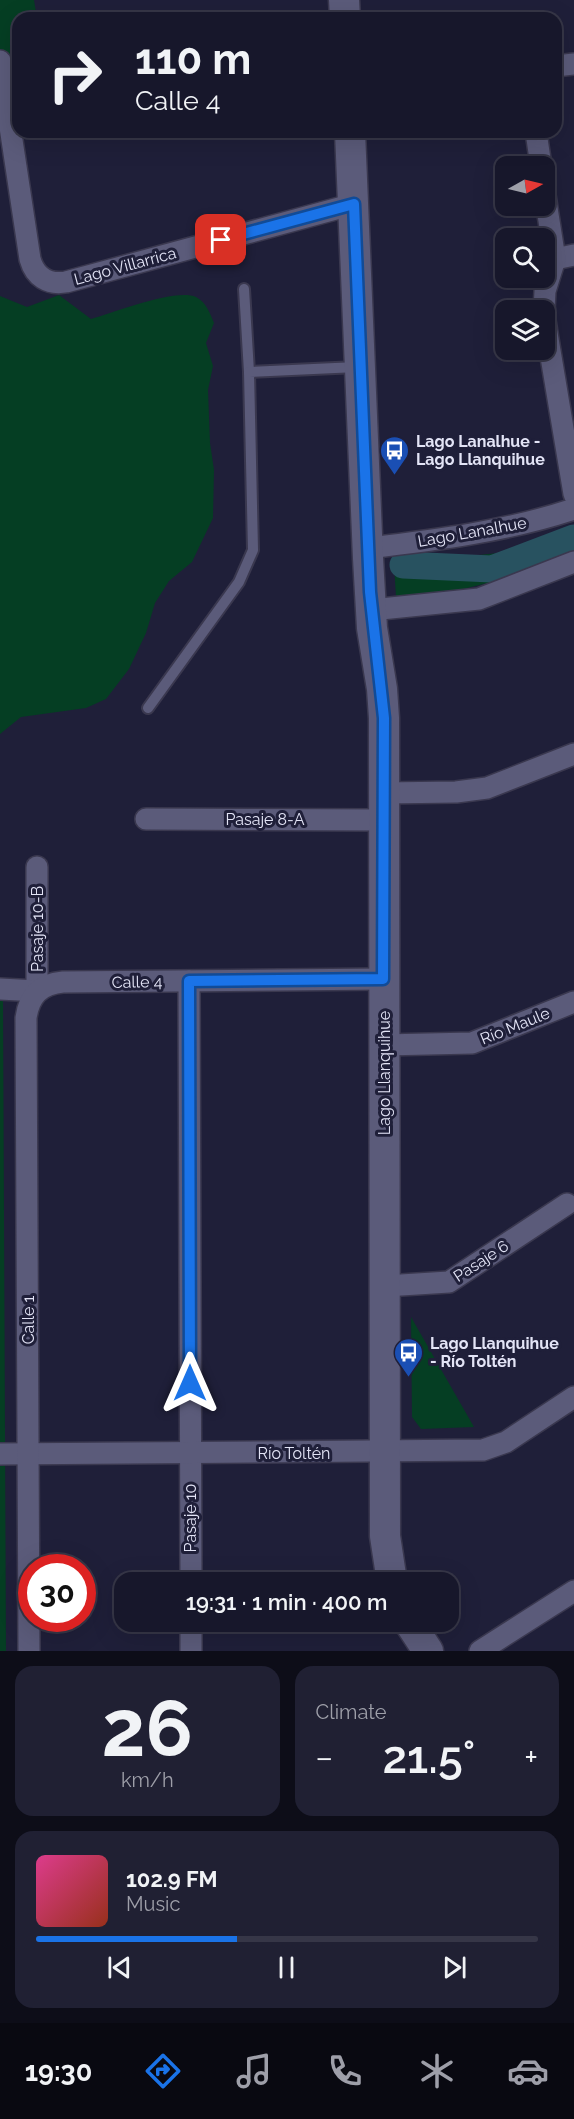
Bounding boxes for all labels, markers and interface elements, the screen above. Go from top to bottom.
text: 110 m [135,35,251,84]
icon: right [36,36,114,114]
text: Calle 4 [135,85,220,116]
north arrow [495,156,555,216]
map controls [495,156,555,360]
pin [195,214,246,265]
icon: arrive [204,223,237,256]
button: search [495,228,555,288]
street label: Lago Villarrica [72,243,178,289]
button: layers [495,300,555,360]
place label: Lago Lanalhue - Lago Llanquihue [416,432,545,469]
bus stop icon: Lago Lanalhue - Lago Llanquihue [379,434,411,476]
street label: Lago Lanalhue [416,513,528,551]
street label: Pasaje 8-A [225,810,305,829]
street label: Pasaje 10-B [28,886,47,972]
street label: Calle 4 [112,972,163,992]
street label: Río Maule [477,1003,553,1049]
street label: Lago Llanquihue [375,1011,394,1135]
street label: Pasaje 6 [450,1236,512,1286]
street label: Calle 1 [19,1295,38,1344]
place label: Lago Llanquihue - Río Toltén [430,1334,559,1371]
bus stop icon: Lago Llanquihue - Río Toltén [393,1336,425,1378]
position arrow [158,1351,222,1415]
street label: Río Toltén [258,1444,330,1463]
street label: Pasaje 10 [181,1484,200,1552]
speed limit sign: 30 [18,1554,96,1632]
text: 19:31 · 1 min · 400 m [186,1589,387,1615]
text: 26 [102,1683,193,1774]
text: Climate [316,1700,387,1724]
text: 21.5° [382,1731,475,1784]
text: − [316,1738,333,1777]
text: + [524,1738,538,1777]
text: km/h [121,1768,174,1792]
text: 102.9 FM [126,1866,218,1892]
text: Music [126,1892,180,1916]
icon: previous [103,1951,136,1984]
icon: pause [270,1951,303,1984]
icon: next [438,1951,471,1984]
icon: directions [142,2050,184,2092]
icon: music [233,2050,275,2092]
icon: phone [324,2050,366,2092]
icon: climate [416,2050,458,2092]
icon: car [507,2050,549,2092]
text: 19:30 [25,2056,92,2087]

